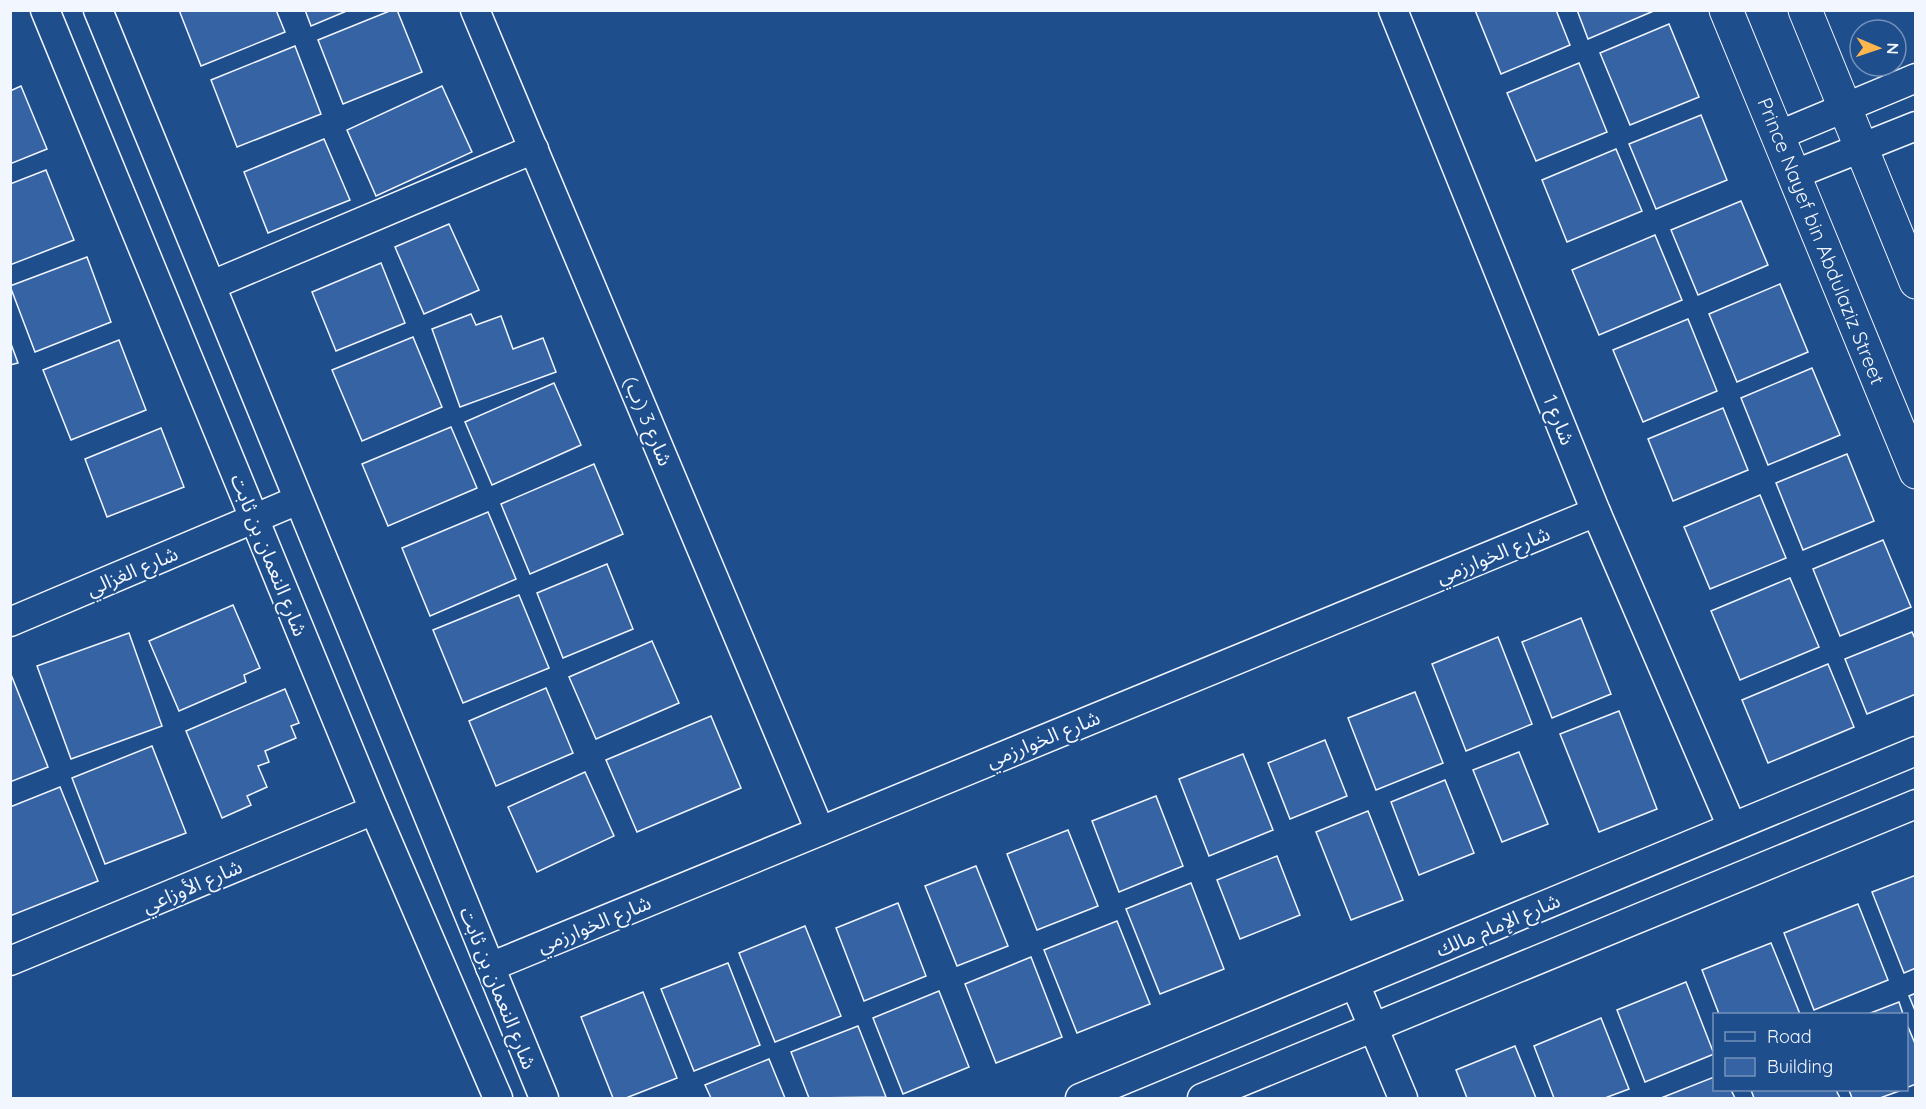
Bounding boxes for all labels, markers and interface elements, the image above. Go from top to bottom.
north arrow [1848,18,1908,78]
text: N [1883,42,1903,55]
street label: Prince Nayef bin Abdulaziz Street [1752,94,1891,388]
street label: شارع 3 (ب) [616,372,679,471]
street label: شارع 1 [1535,391,1581,450]
street label: شارع النعمان بن ثابت [223,470,313,641]
street label: شارع الخوارزمي [1432,520,1555,592]
street label: شارع الغزالي [82,540,183,604]
street label: شارع الخوارزمي [982,704,1105,776]
street label: شارع الأوزاعي [138,853,247,921]
street label: شارع الإمام مالك [1432,887,1565,965]
street label: شارع الخوارزمي [533,889,656,961]
street label: شارع النعمان بن ثابت [452,903,542,1074]
legend [1713,1013,1908,1091]
text: Road [1767,1025,1812,1048]
text: Building [1767,1055,1833,1078]

